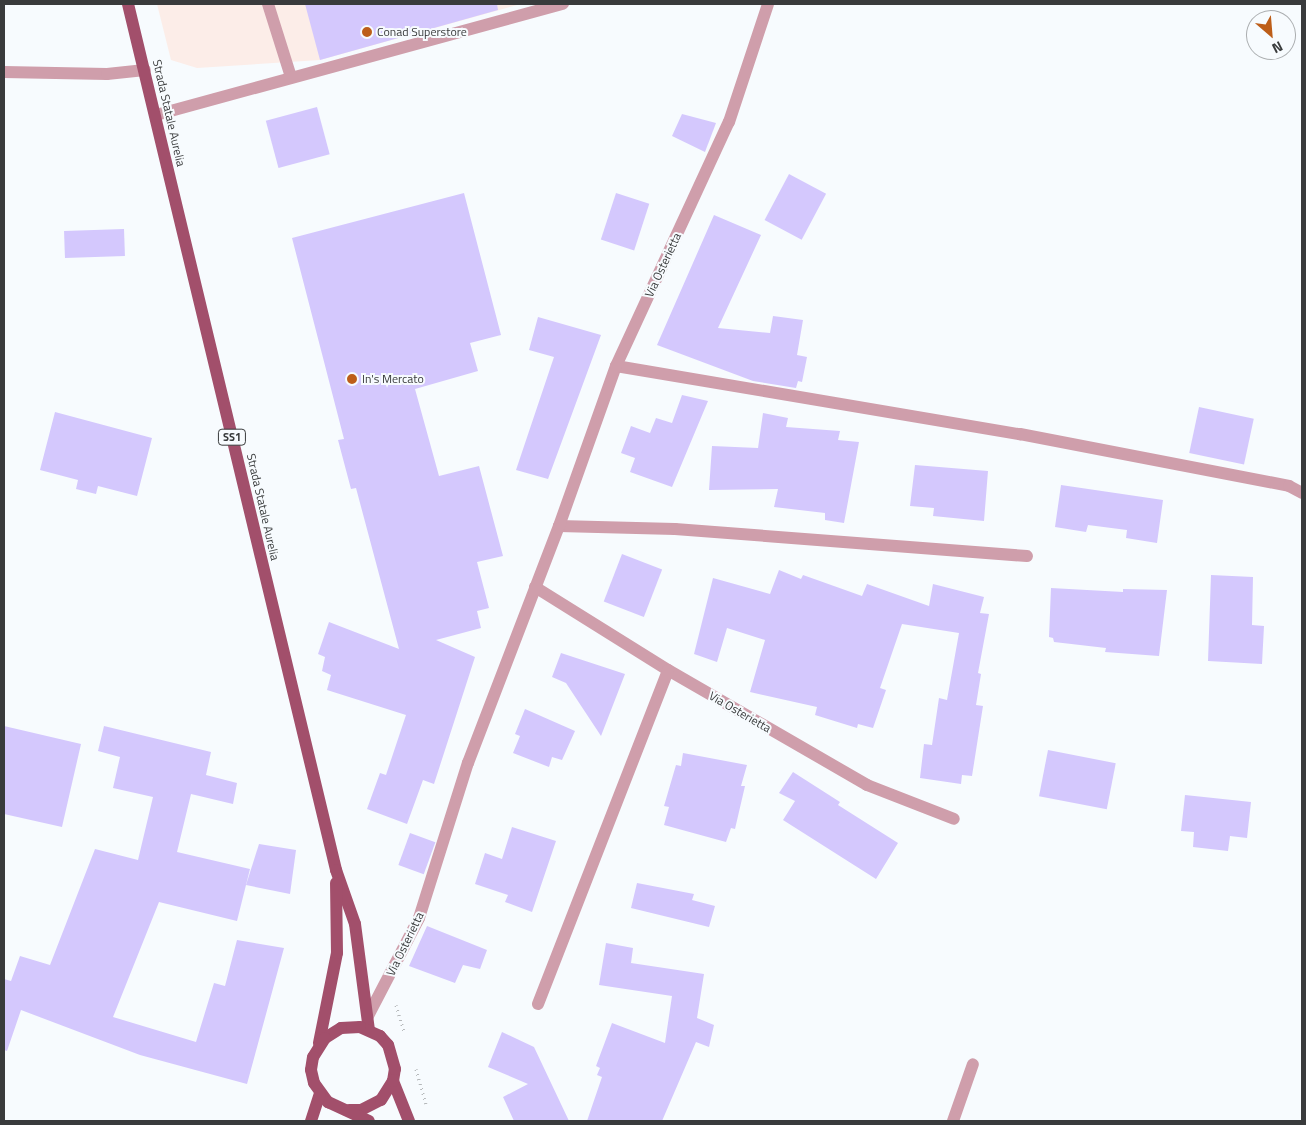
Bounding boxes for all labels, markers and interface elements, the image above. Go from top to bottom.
north arrow [1246,10,1296,60]
place label: Conad Superstore [377,25,467,39]
marker: Conad Superstore [361,26,373,38]
text: N [1269,36,1287,59]
street label: Strada Statale Aurelia [150,58,188,168]
street label: Via Osterietta [642,231,684,299]
place label: In's Mercato [362,372,424,386]
marker: In's Mercato [346,373,358,385]
road number: SS1 [217,428,247,446]
street label: Strada Statale Aurelia [244,452,282,562]
street label: Via Osterietta [706,688,774,736]
street label: Via Osterietta [383,910,427,978]

